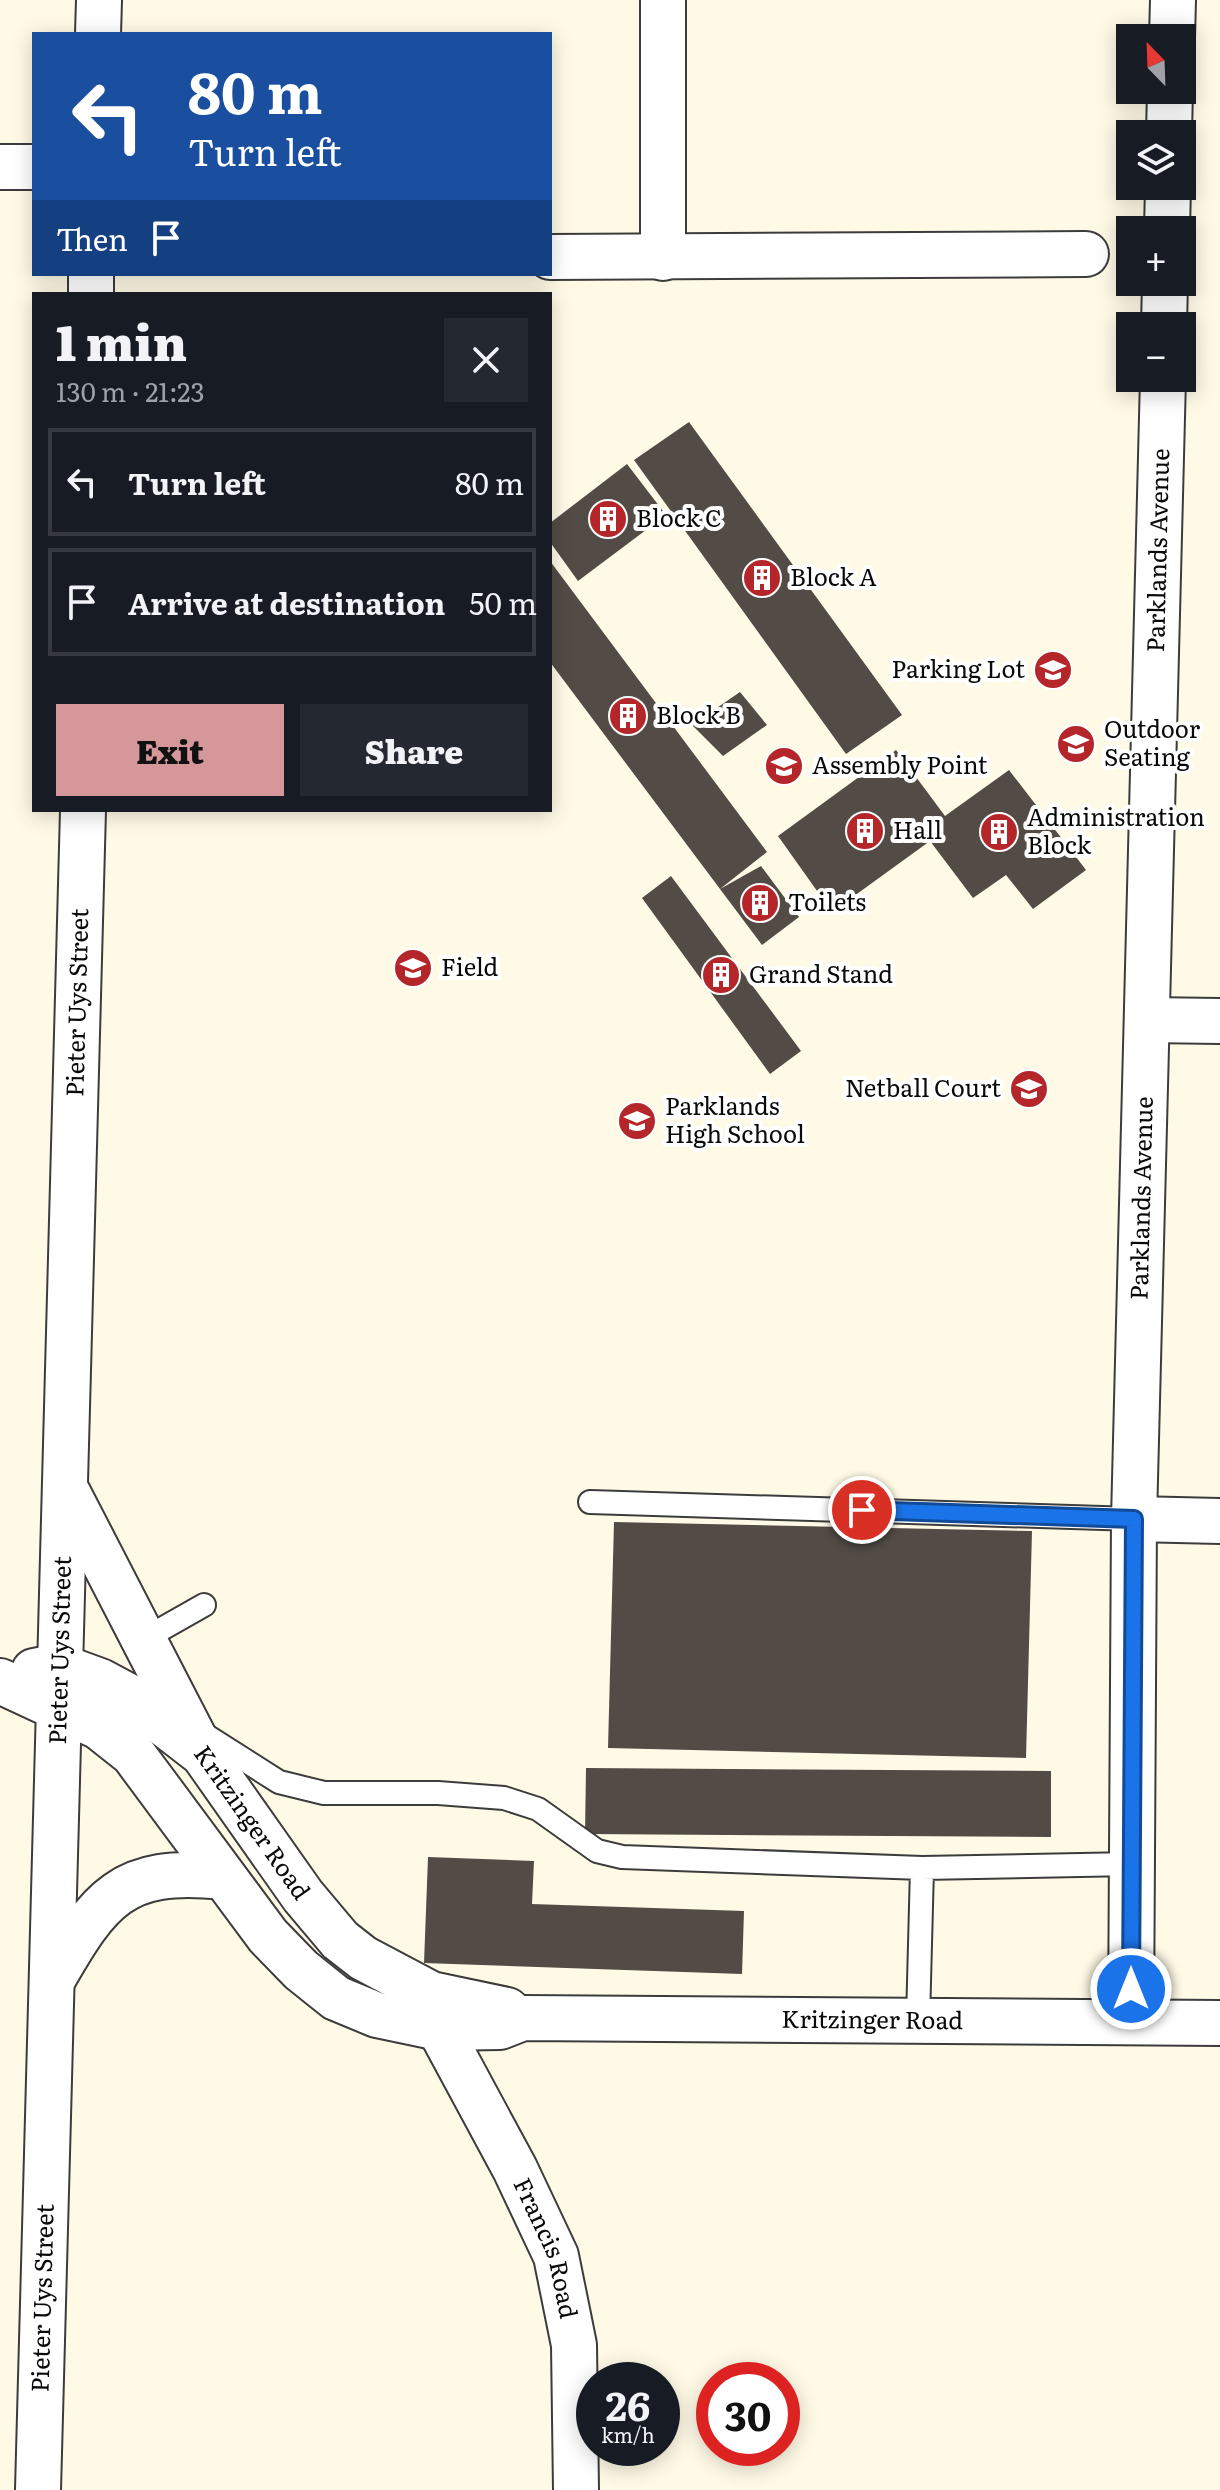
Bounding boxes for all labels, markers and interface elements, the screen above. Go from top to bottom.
north arrow [1116,24,1196,104]
map controls [1116,24,1196,392]
text: 80 m [188,48,323,131]
icon: left [56,64,160,168]
button: layers [1116,120,1196,200]
text: Turn left [188,124,342,177]
text: Then [56,216,128,260]
icon: arrive [144,216,188,260]
button: + [1116,216,1196,296]
text: 1 min [56,305,187,376]
button: − [1116,312,1196,392]
button: close [444,318,528,402]
text: 130 m · 21:23 [56,371,205,410]
street label: Parklands Avenue [1136,448,1176,653]
icon: left [60,460,104,504]
text: Turn left [128,460,266,504]
text: 80 m [455,460,524,504]
building icon: Block C [587,498,629,540]
place label: Block C [636,499,722,534]
building icon: Block A [741,557,783,599]
place label: Block A [790,558,877,593]
icon: arrive [60,580,104,624]
text: Arrive at destination [128,580,445,624]
text: 50 m [469,580,537,624]
school or university icon: Parking Lot [1032,649,1074,691]
place label: Parking Lot [892,650,1025,685]
building icon: Block B [607,695,649,737]
place label: Block B [656,696,741,731]
button: Exit [56,704,284,796]
button: Share [300,704,528,796]
place label: Outdoor Seating [1104,710,1201,773]
school or university icon: Outdoor Seating [1055,723,1097,765]
school or university icon: Assembly Point [763,745,805,787]
place label: Assembly Point [812,746,988,781]
place label: Administration Block [1027,798,1205,861]
building icon: Hall [844,810,886,852]
place label: Hall [893,811,942,846]
building icon: Administration Block [978,811,1020,853]
building icon: Toilets [739,882,781,924]
place label: Toilets [788,883,866,918]
street label: Pieter Uys Street [55,908,95,1097]
school or university icon: Field [392,947,434,989]
place label: Field [441,948,499,983]
building icon: Grand Stand [700,954,742,996]
place label: Grand Stand [749,955,893,990]
school or university icon: Netball Court [1008,1068,1050,1110]
place label: Netball Court [845,1069,1001,1104]
place label: Parklands High School [665,1087,805,1150]
street label: Parklands Avenue [1120,1096,1160,1300]
school or university icon: Parklands High School [616,1100,658,1142]
pin [828,1476,896,1544]
icon: arrive [840,1488,884,1532]
street label: Pieter Uys Street [38,1555,78,1745]
street label: Kritzinger Road [187,1737,320,1906]
position arrow [1089,1947,1173,2031]
street label: Kritzinger Road [781,2000,963,2036]
street label: Francis Road [506,2171,588,2322]
street label: Pieter Uys Street [21,2203,61,2393]
speed limit sign: 30 [696,2362,800,2466]
text: 26 [606,2374,650,2433]
text: km/h [601,2419,655,2449]

